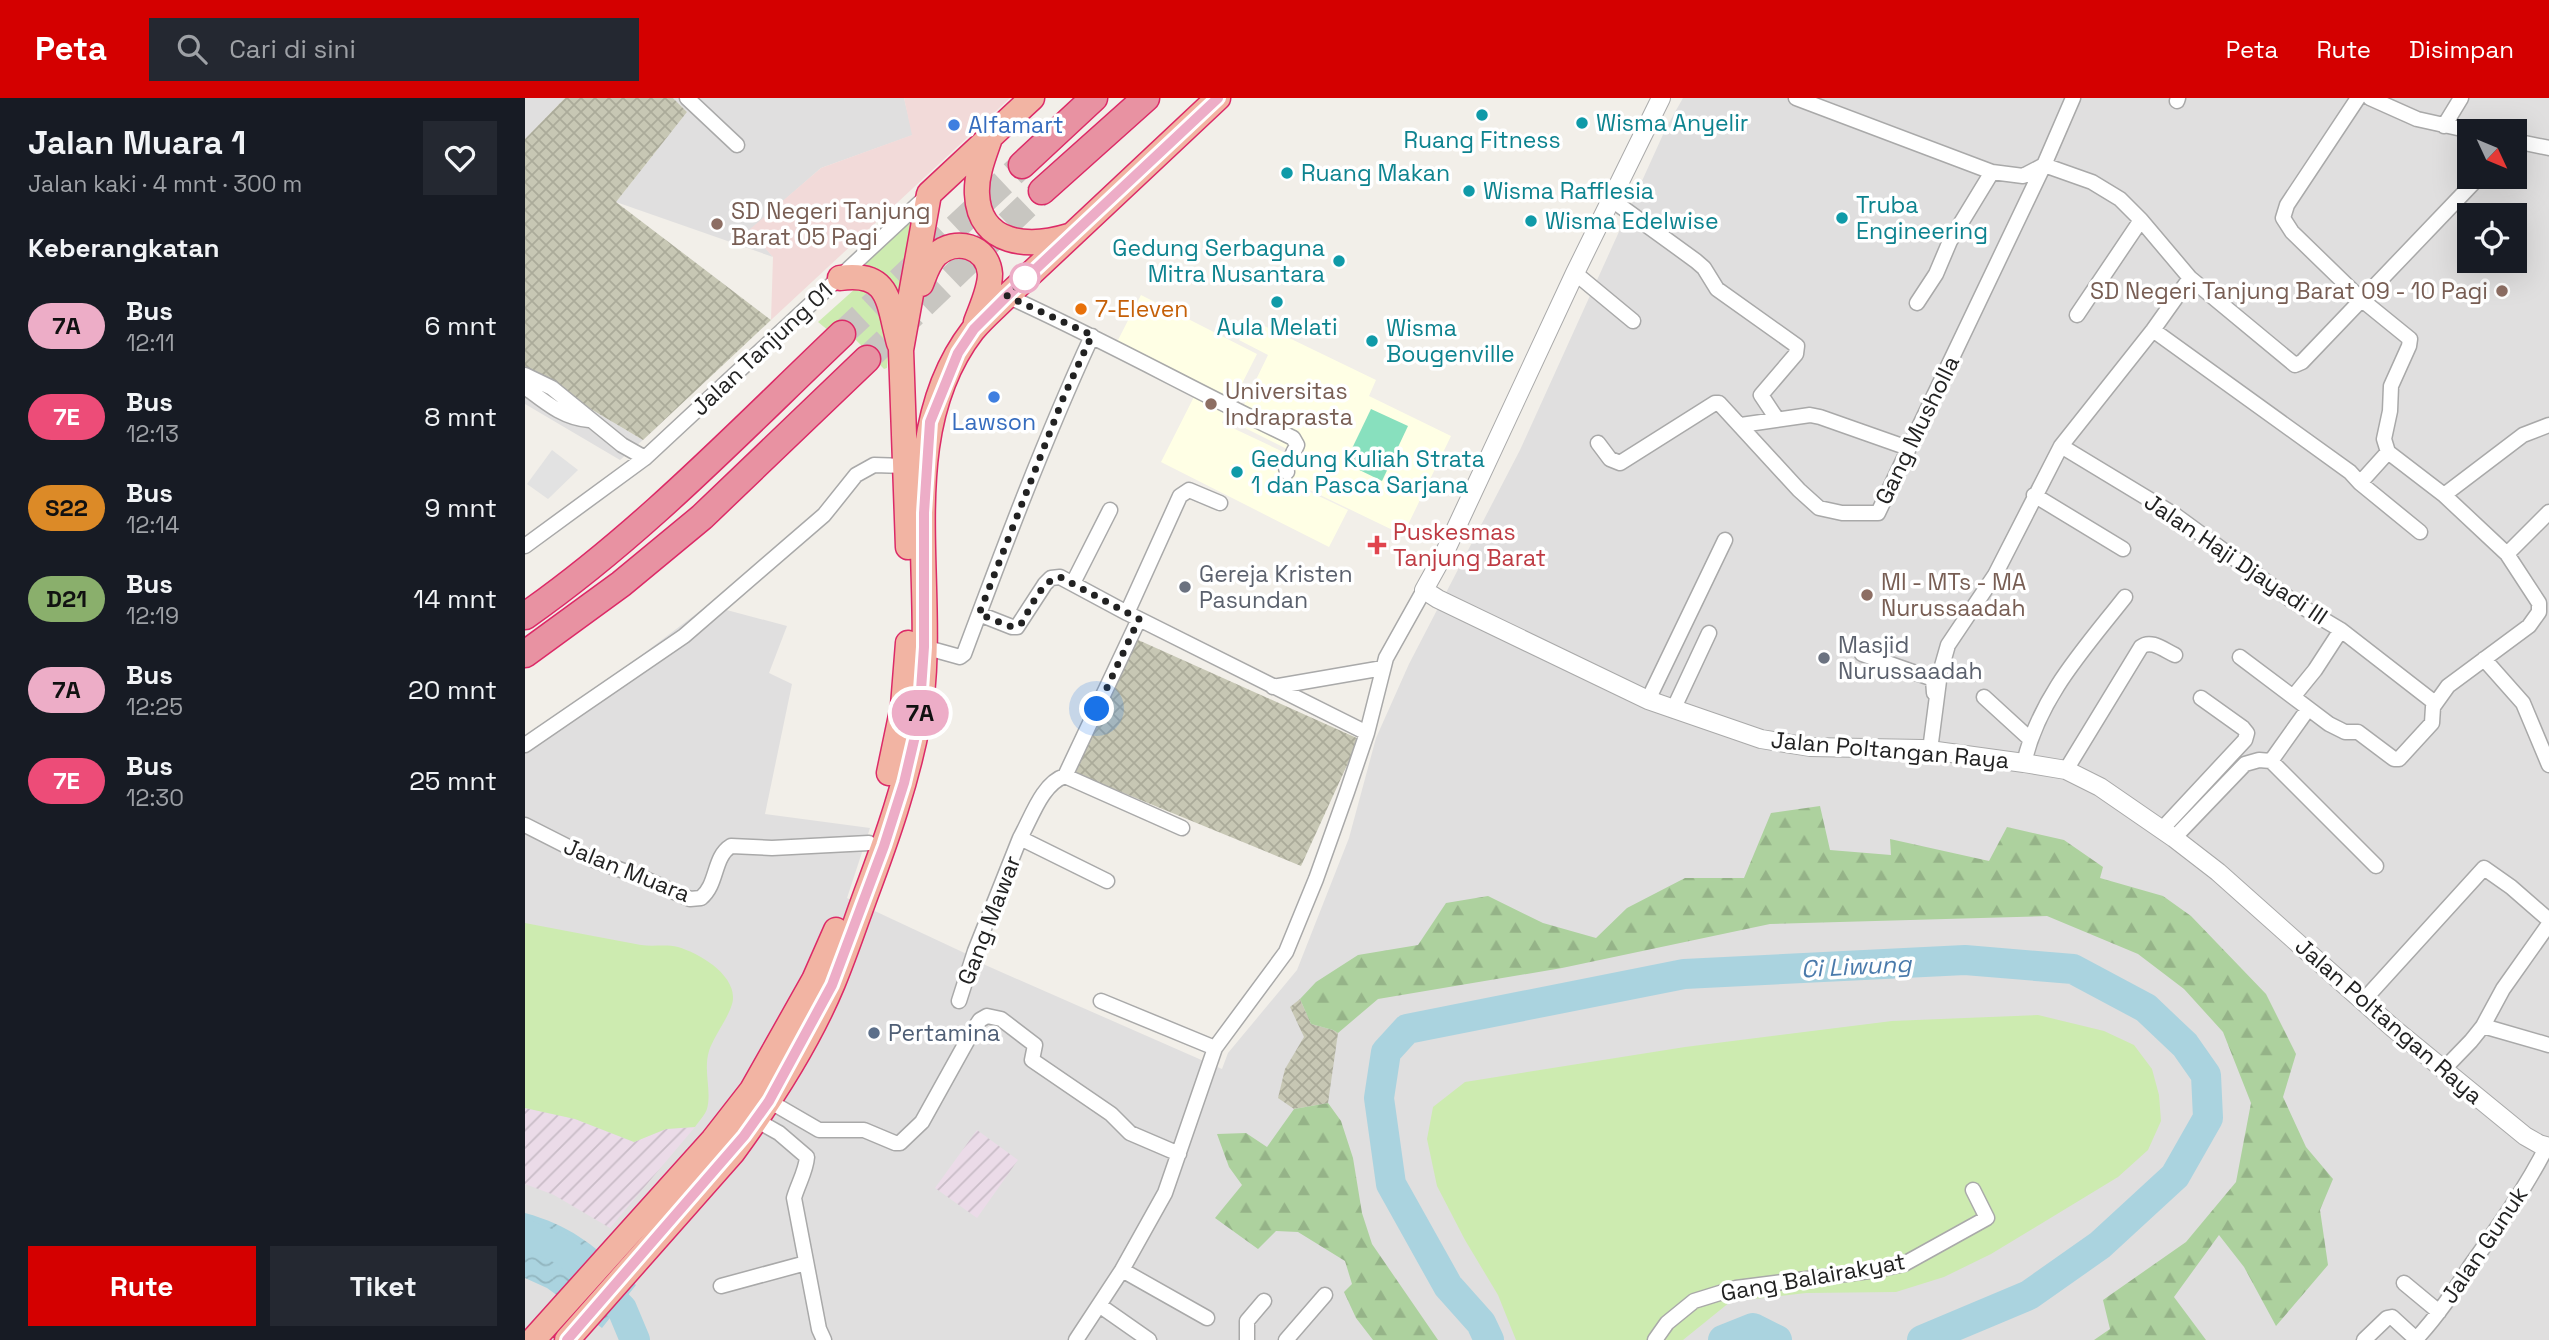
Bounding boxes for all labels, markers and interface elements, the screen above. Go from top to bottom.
search box [149,18,639,81]
text: Peta [35,28,107,70]
icon: search [173,30,211,68]
text: Cari di sini [229,32,356,66]
text: Peta [2226,34,2278,65]
text: Rute [2316,34,2371,65]
text: Disimpan [2409,34,2514,65]
marker: Ruang Fitness [1474,107,1490,123]
place label: Wisma Anyelir [1596,108,1749,138]
place label: Alfamart [968,110,1064,140]
marker: Wisma Anyelir [1574,115,1590,131]
marker: Alfamart [946,117,962,133]
north arrow [2457,119,2527,189]
map controls [2457,119,2527,273]
button: heart [423,121,497,195]
text: Jalan Muara 1 [28,122,246,164]
place label: Ruang Fitness [1403,125,1561,155]
place label: Ruang Makan [1301,158,1450,188]
marker: Ruang Makan [1279,165,1295,181]
text: Jalan kaki · 4 mnt · 300 m [28,169,302,199]
place label: Wisma Rafflesia [1483,176,1654,206]
marker: Wisma Rafflesia [1461,183,1477,199]
place label: Truba Engineering [1856,190,1988,246]
place label: SD Negeri Tanjung Barat 05 Pagi [731,196,931,252]
button: locate [2457,203,2527,273]
place label: Wisma Edelwise [1545,206,1719,236]
marker: Truba Engineering [1834,210,1850,226]
marker: Wisma Edelwise [1523,213,1539,229]
marker: SD Negeri Tanjung Barat 05 Pagi [709,216,725,232]
text: Keberangkatan [28,231,220,265]
place label: Gedung Serbaguna Mitra Nusantara [1112,233,1325,289]
marker: Gedung Serbaguna Mitra Nusantara [1331,253,1347,269]
unlabelled marker [1010,263,1040,293]
street label: Jalan Tanjung 01 [685,276,839,422]
place label: SD Negeri Tanjung Barat 09 - 10 Pagi [2090,276,2488,306]
marker: SD Negeri Tanjung Barat 09 - 10 Pagi [2494,283,2510,299]
text: Bus [126,294,173,328]
place label: 7-Eleven [1095,294,1188,324]
marker: Aula Melati [1269,294,1285,310]
marker: 7-Eleven [1073,301,1089,317]
text: 6 mnt [425,309,497,343]
text: 7A [52,310,81,341]
place label: Aula Melati [1216,312,1338,342]
place label: Wisma Bougenville [1386,313,1515,369]
text: 12:11 [126,328,175,358]
marker: Wisma Bougenville [1364,333,1380,349]
street label: Gang Musholla [1868,351,1966,509]
place label: Universitas Indraprasta [1225,376,1353,432]
text: Bus [126,385,173,419]
marker: Lawson [986,389,1002,405]
marker: Universitas Indraprasta [1203,396,1219,412]
text: 8 mnt [424,400,497,434]
text: 7E [53,401,80,432]
place label: Lawson [952,407,1036,437]
text: 12:13 [126,419,179,449]
place label: Gedung Kuliah Strata 1 dan Pasca Sarjana [1251,444,1485,500]
marker: Gedung Kuliah Strata 1 dan Pasca Sarjana [1229,464,1245,480]
text: Bus [126,476,173,510]
street label: Jalan Haji Djayadi III [2139,487,2333,631]
text: 9 mnt [425,491,497,525]
text: S22 [45,492,88,523]
text: 12:14 [126,510,179,540]
place label: Puskesmas Tanjung Barat [1393,517,1546,573]
marker: Puskesmas Tanjung Barat [1367,535,1387,555]
place label: Gereja Kristen Pasundan [1199,559,1353,615]
text: Bus [126,567,173,601]
place label: MI - MTs - MA Nurussaadah [1881,567,2026,623]
marker: Gereja Kristen Pasundan [1177,579,1193,595]
text: 14 mnt [413,582,497,616]
text: D21 [46,583,87,614]
marker: MI - MTs - MA Nurussaadah [1859,587,1875,603]
text: 12:19 [126,601,179,631]
place label: Masjid Nurussaadah [1838,630,1983,686]
marker: Masjid Nurussaadah [1816,650,1832,666]
text: Bus [126,658,173,692]
text: 20 mnt [408,673,497,707]
text: 7A [52,674,81,705]
line badge: 7A [889,690,951,736]
your location [1079,691,1114,726]
text: 12:25 [126,692,183,722]
text: 7A [906,697,934,728]
street label: Jalan Poltangan Raya [1770,725,2010,775]
text: Bus [126,749,173,783]
text: 25 mnt [409,764,497,798]
text: 7E [53,765,80,796]
text: 12:30 [126,783,184,813]
street label: Jalan Muara [559,831,695,909]
street label: Gang Mawar [951,851,1027,989]
street label: Jalan Poltangan Raya [2289,931,2489,1111]
water label: Ci Liwung [1800,948,1914,984]
place label: Pertamina [888,1018,1000,1048]
marker: Pertamina [866,1025,882,1041]
street label: Jalan Gunuk [2434,1181,2534,1309]
button: Rute [28,1246,256,1326]
button: Tiket [270,1246,497,1326]
street label: Gang Balairakyat [1718,1246,1908,1308]

